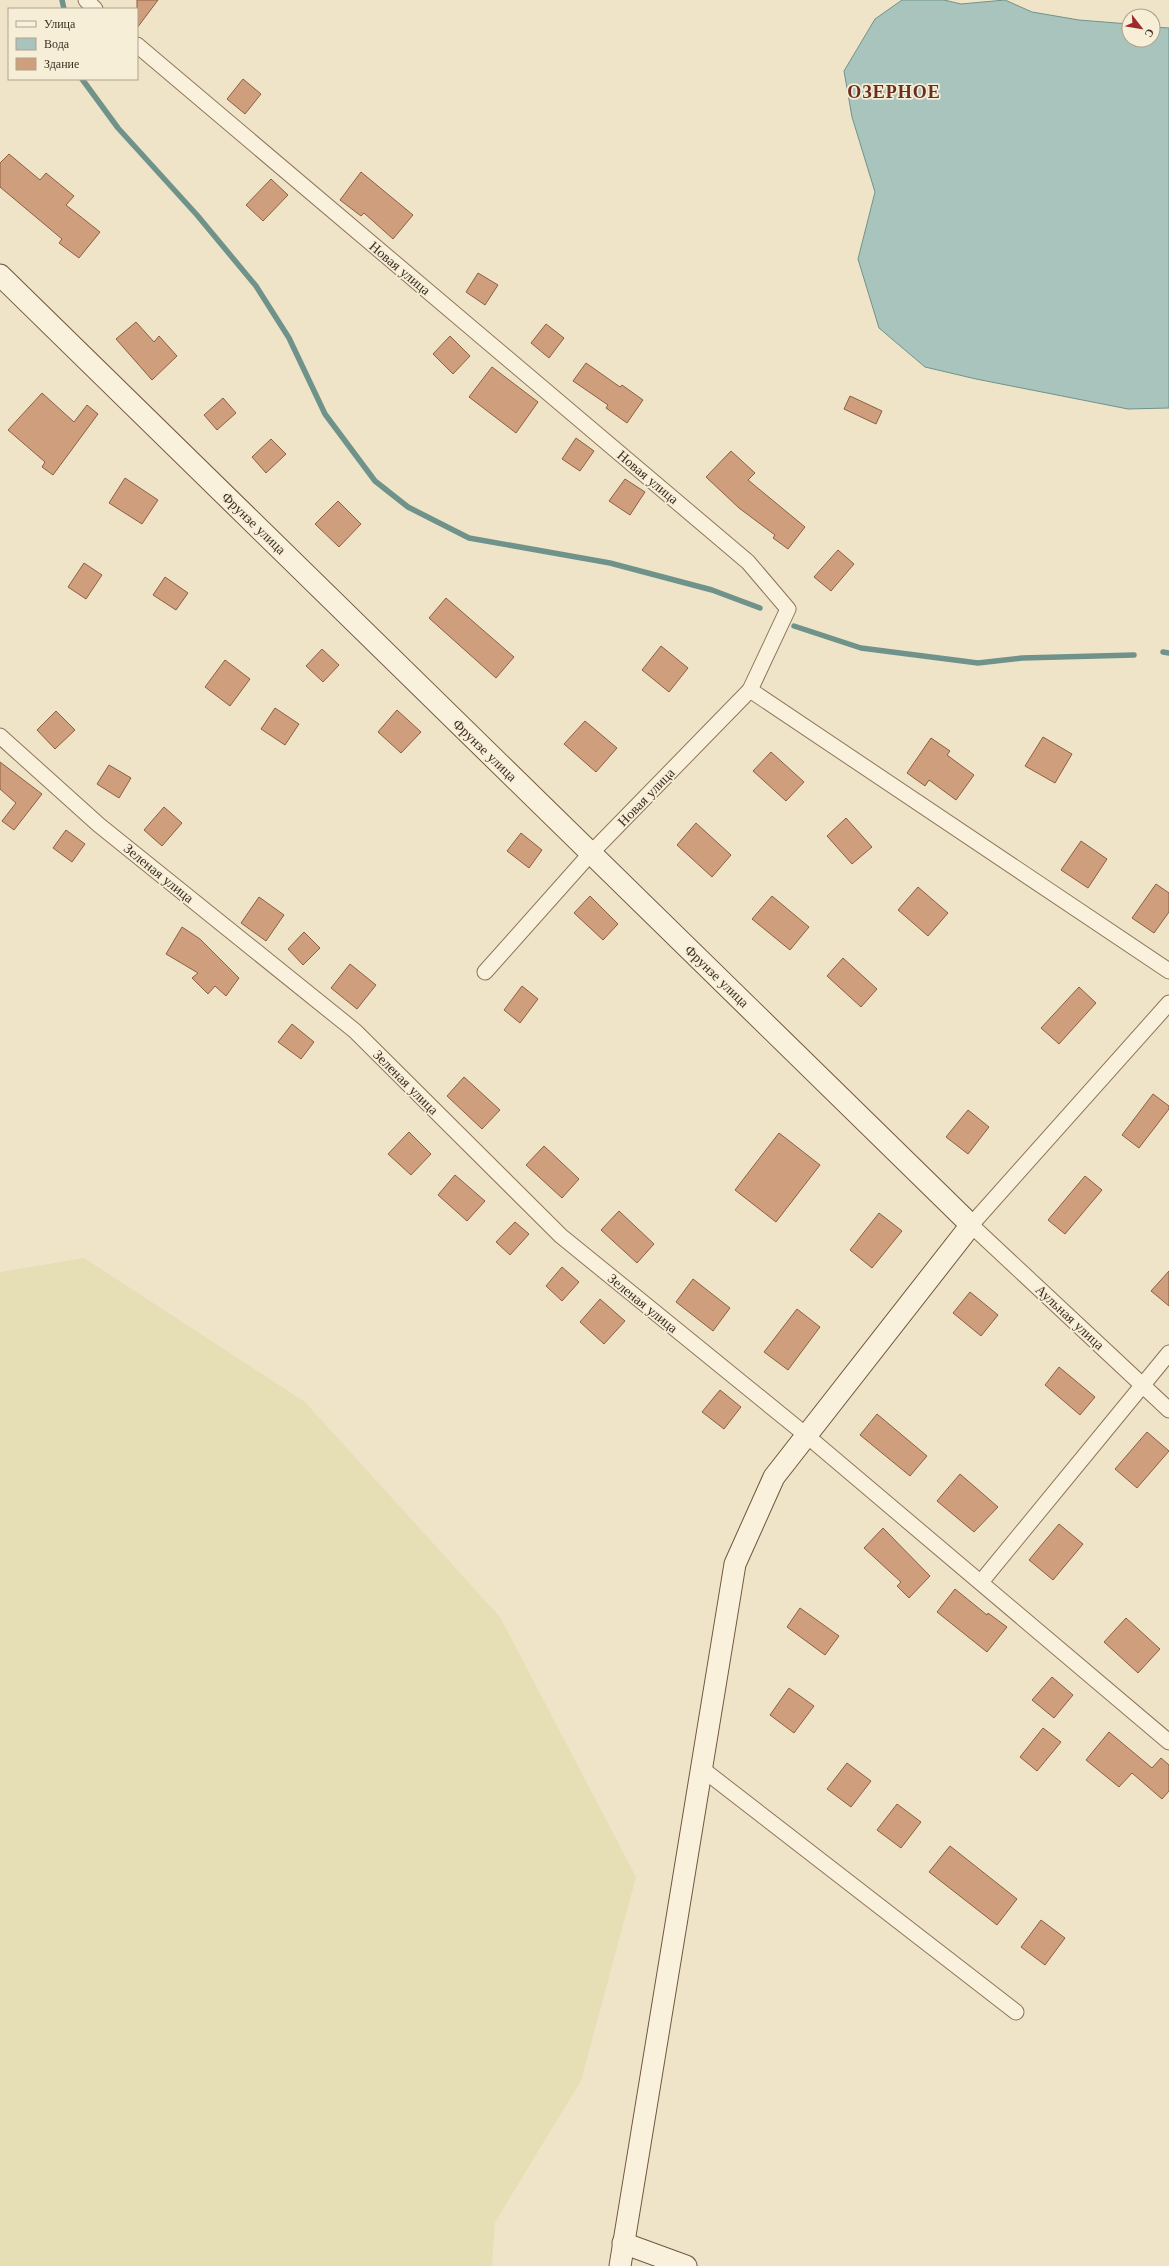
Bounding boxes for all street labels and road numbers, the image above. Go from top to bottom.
street label: Новая улица [366,237,435,299]
street label: Новая улица [614,446,683,508]
street label: Фрунзе улица [218,488,291,559]
street label: Фрунзе улица [449,715,522,786]
street label: Новая улица [614,763,679,830]
street label: Зеленая улица [120,839,198,907]
street label: Фрунзе улица [681,941,754,1012]
street label: Зеленая улица [370,1046,443,1119]
street label: Зеленая улица [604,1269,682,1337]
street label: Аульная улица [1032,1280,1109,1354]

